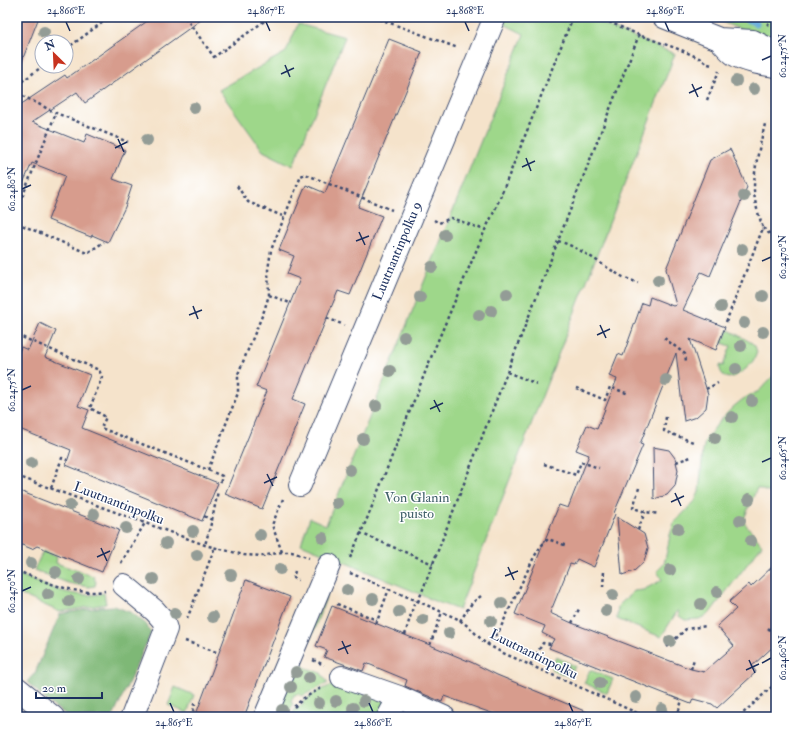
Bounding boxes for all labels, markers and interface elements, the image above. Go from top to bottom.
text: 24.866°E [47,5,85,17]
text: 24.867°E [247,5,285,17]
text: 24.868°E [446,5,484,17]
text: 24.869°E [646,5,684,17]
north arrow [34,34,74,74]
text: 60.2475°N [777,34,789,78]
text: N [42,37,58,54]
text: 60.2480°N [6,167,18,211]
street label: Luutnantinpolku 9 [368,199,426,303]
text: 60.2470°N [777,235,789,279]
text: 60.2475°N [6,368,18,412]
text: 60.2465°N [777,436,789,480]
street label: Luutnantinpolku [71,478,167,529]
park label: Von Glanin puisto [385,489,449,523]
text: 60.2470°N [6,569,18,613]
street label: Luutnantinpolku [487,625,581,684]
text: 60.2460°N [777,635,789,681]
scale bar [36,674,102,700]
text: 20 m [42,681,67,696]
text: 24.865°E [155,717,193,729]
text: 24.866°E [354,717,392,729]
text: 24.867°E [554,717,592,729]

